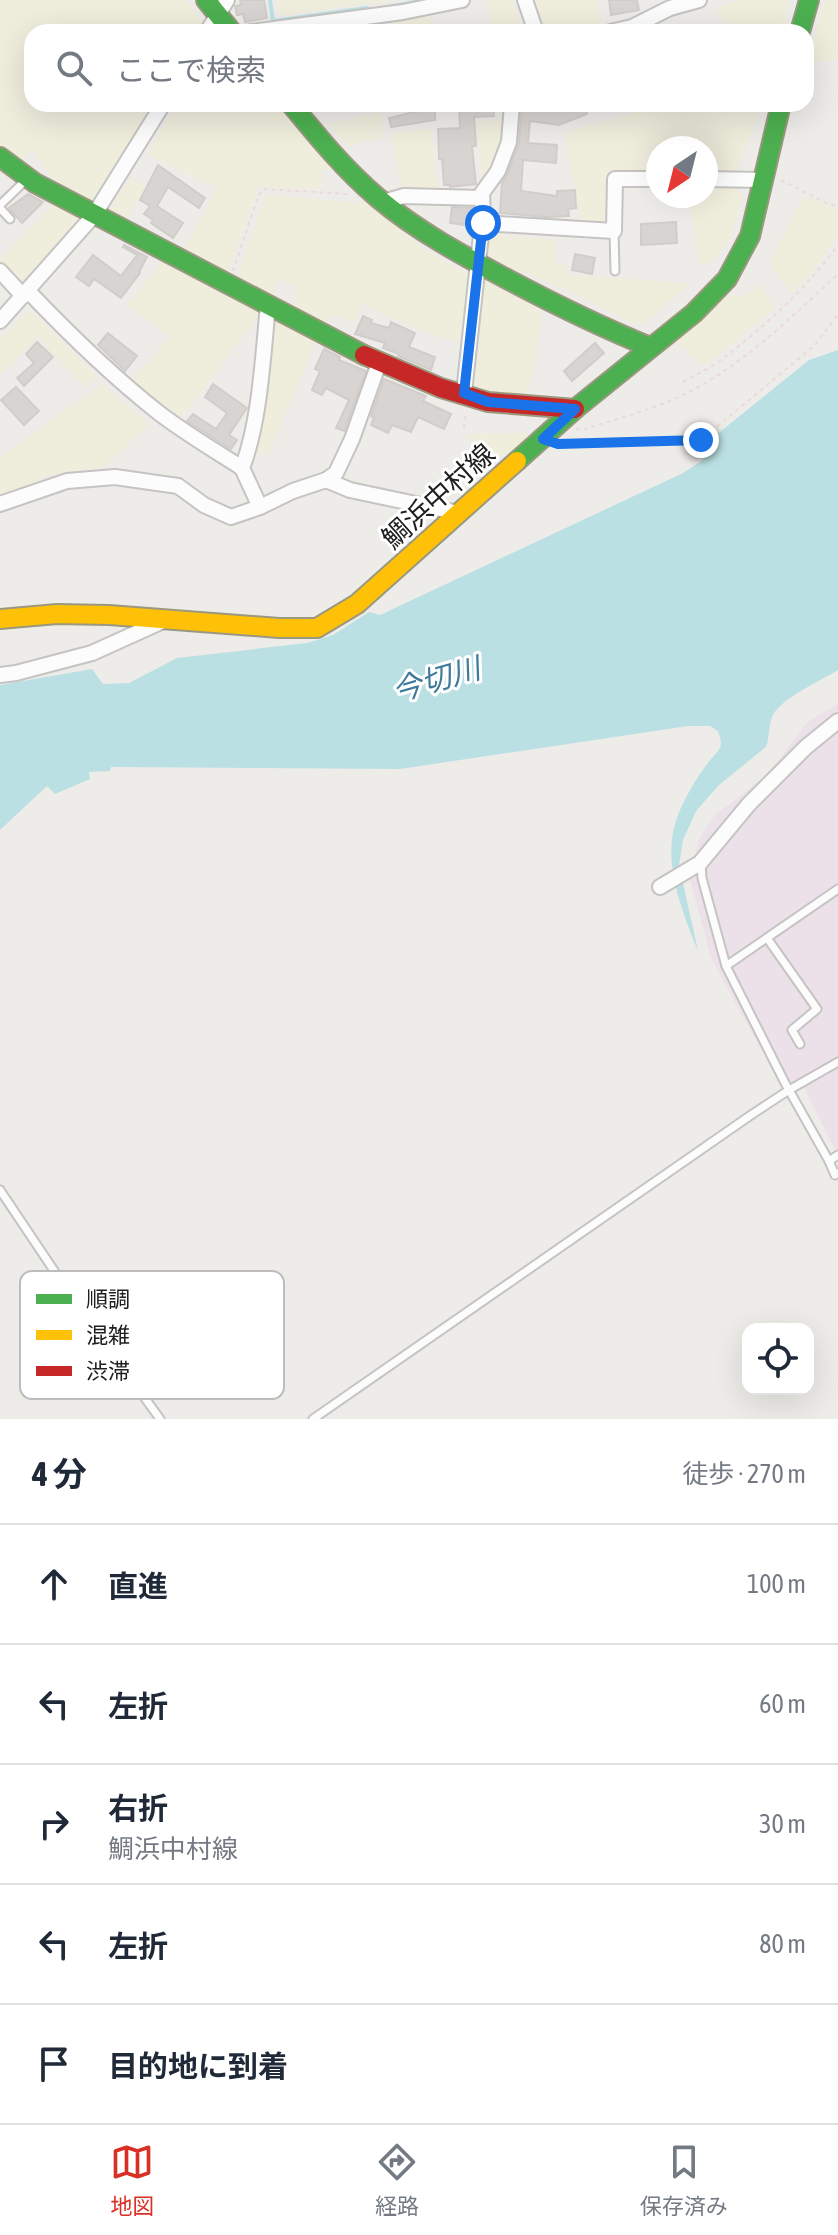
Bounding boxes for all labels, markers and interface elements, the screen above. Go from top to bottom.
search box [24,24,814,112]
icon: search [52,46,96,90]
text: ここで検索 [116,53,266,87]
north arrow [646,136,718,208]
route start [465,205,501,241]
route end [683,422,719,458]
street label: 鯛浜中村線 [375,437,501,555]
water label: 今切川 [388,649,487,708]
legend [20,1271,284,1399]
text: 順調 [86,1286,130,1312]
text: 混雑 [86,1322,130,1348]
map controls [742,1323,814,1395]
button: locate [742,1323,814,1395]
text: 渋滞 [86,1358,130,1384]
text: 4 分 [32,1454,87,1493]
text: 徒歩 · 270 m [682,1459,806,1489]
icon: ahead [32,1562,76,1606]
text: 直進 [108,1569,168,1603]
text: 100 m [747,1569,806,1599]
icon: left [32,1682,76,1726]
text: 左折 [108,1689,168,1723]
text: 60 m [759,1689,806,1719]
text: 右折 [108,1791,168,1825]
icon: right [32,1802,76,1846]
text: 30 m [759,1809,806,1839]
text: 鯛浜中村線 [108,1834,238,1864]
icon: left [32,1922,76,1966]
text: 左折 [108,1929,168,1963]
text: 80 m [759,1929,806,1959]
icon: arrive [32,2042,76,2086]
text: 目的地に到着 [108,2049,288,2083]
tab: 地図 [110,2140,154,2220]
tab: 経路 [375,2140,419,2220]
tab: 保存済み [640,2140,728,2220]

